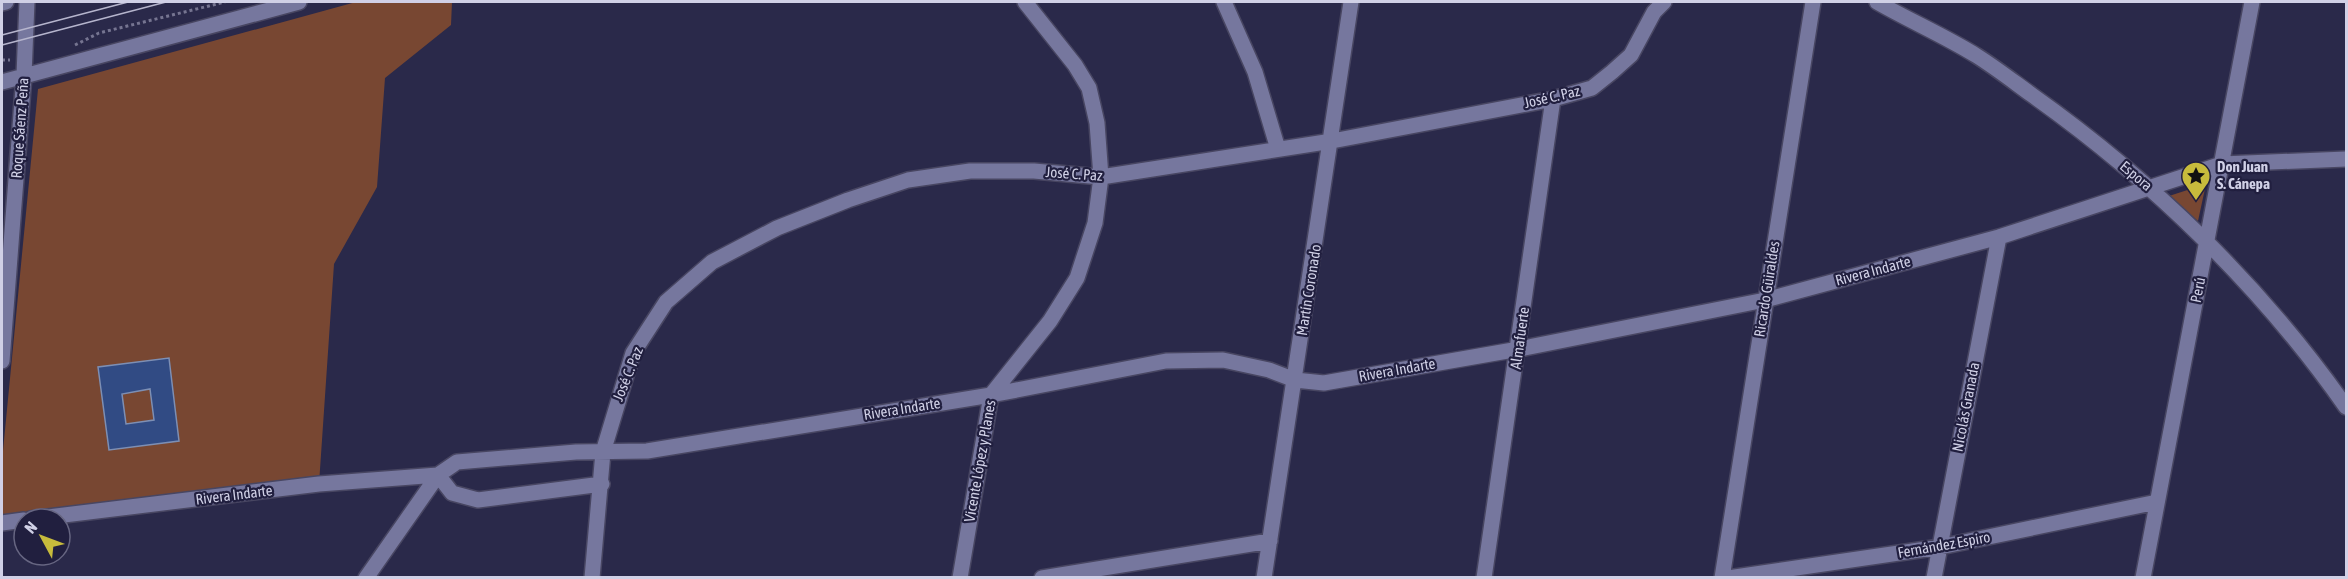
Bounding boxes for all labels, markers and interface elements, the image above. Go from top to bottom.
street label: Roque Sáenz Peña [8,77,31,179]
street label: José C. Paz [1522,82,1582,111]
street label: Espora [2117,157,2156,194]
place label: Don Juan S. Cánepa [2217,158,2270,192]
place icon: Don Juan S. Cánepa [2180,160,2212,202]
street label: José C. Paz [1045,163,1104,184]
street label: Ricardo Güiraldes [1751,240,1782,338]
street label: Martín Coronado [1293,243,1324,337]
street label: Rivera Indarte [1833,252,1913,289]
street label: Perú [2187,276,2208,304]
street label: Almafuerte [1507,306,1532,370]
street label: José C. Paz [609,344,646,403]
street label: Rivera Indarte [1357,354,1437,385]
street label: Nicolás Granada [1949,361,1982,453]
street label: Rivera Indarte [862,394,942,423]
street label: Vicente López y Planes [960,399,999,523]
street label: Rivera Indarte [194,481,274,508]
north arrow [12,507,72,567]
text: N [21,518,41,537]
street label: Fernández Espiro [1896,528,1991,561]

